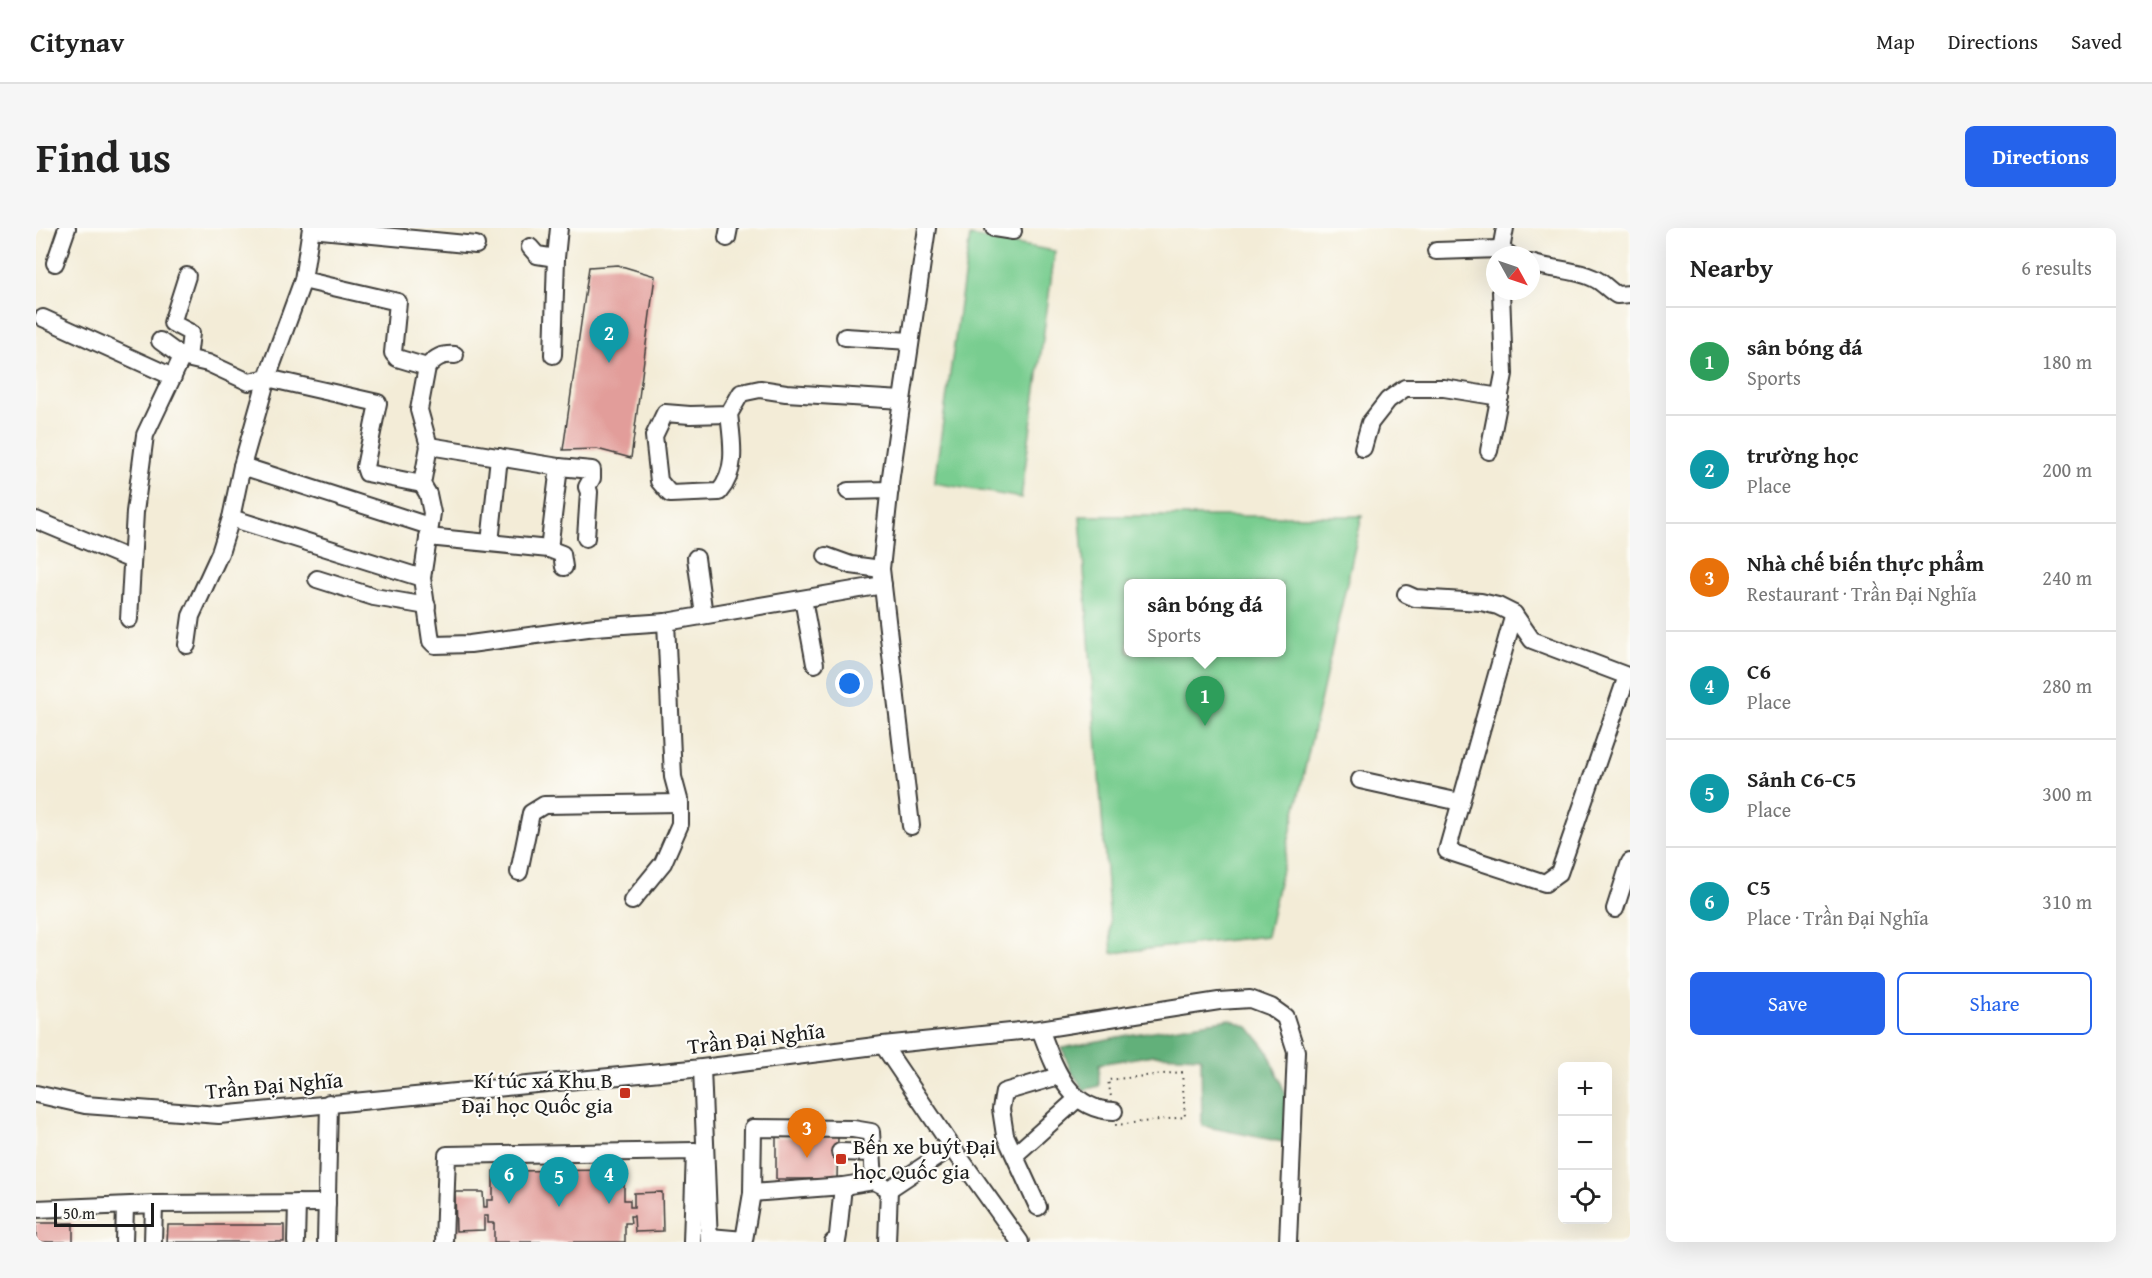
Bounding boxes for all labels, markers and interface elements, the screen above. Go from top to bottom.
text: Citynav [30,21,124,62]
text: Map [1876,26,1915,57]
text: Directions [1948,26,2038,57]
text: Saved [2071,26,2122,57]
text: Find us [36,126,171,187]
button: Directions [1965,126,2116,187]
north arrow [1486,246,1540,300]
text: Nearby [1690,248,1773,287]
text: 6 results [2021,253,2092,282]
pin: 2 [590,314,628,363]
text: sân bóng đá [1747,331,1863,363]
text: 1 [1704,347,1715,376]
text: 180 m [2042,347,2092,376]
text: Sports [1747,363,1801,392]
text: trường học [1747,439,1858,471]
text: 2 [1704,455,1715,484]
text: 200 m [2042,455,2092,484]
text: Place [1747,471,1791,500]
text: Nhà chế biến thực phẩm [1747,547,1984,579]
text: 3 [1704,563,1715,592]
text: 240 m [2042,563,2092,592]
popup [1124,579,1286,657]
text: Restaurant · Trần Đại Nghĩa [1747,579,1977,608]
text: sân bóng đá [1147,588,1263,620]
text: Sports [1147,620,1201,649]
text: C6 [1747,655,1771,687]
your location [835,669,864,698]
text: 4 [1704,671,1715,700]
text: 280 m [2042,671,2092,700]
pin: 1 [1186,676,1224,726]
text: Place [1747,687,1791,716]
text: Sảnh C6-C5 [1747,763,1856,795]
text: 5 [1704,779,1715,808]
text: 300 m [2042,779,2092,808]
text: Place [1747,795,1791,824]
text: C5 [1747,871,1771,903]
text: 6 [1704,887,1715,916]
text: 310 m [2042,887,2092,916]
text: Place · Trần Đại Nghĩa [1747,903,1929,932]
button: Save [1690,972,1885,1035]
button: Share [1897,972,2092,1035]
street label: Trần Đại Nghĩa [686,1014,827,1062]
map controls [1558,1062,1612,1224]
button: + [1558,1062,1612,1116]
street label: Trần Đại Nghĩa [204,1063,345,1107]
place label: Kí túc xá Khu B Đại học Quốc gia [461,1064,614,1121]
marker: Kí túc xá Khu B Đại học Quốc gia [618,1086,632,1100]
pin: 3 [788,1108,826,1158]
button: − [1558,1116,1612,1170]
place label: Bến xe buýt Đại học Quốc gia [853,1130,996,1187]
marker: Bến xe buýt Đại học Quốc gia [834,1152,848,1166]
pin: 6 [490,1154,528,1204]
pin: 4 [590,1154,628,1204]
pin: 5 [540,1158,578,1207]
button: locate [1558,1170,1612,1224]
scale bar [54,1200,154,1228]
text: 50 m [63,1201,95,1225]

